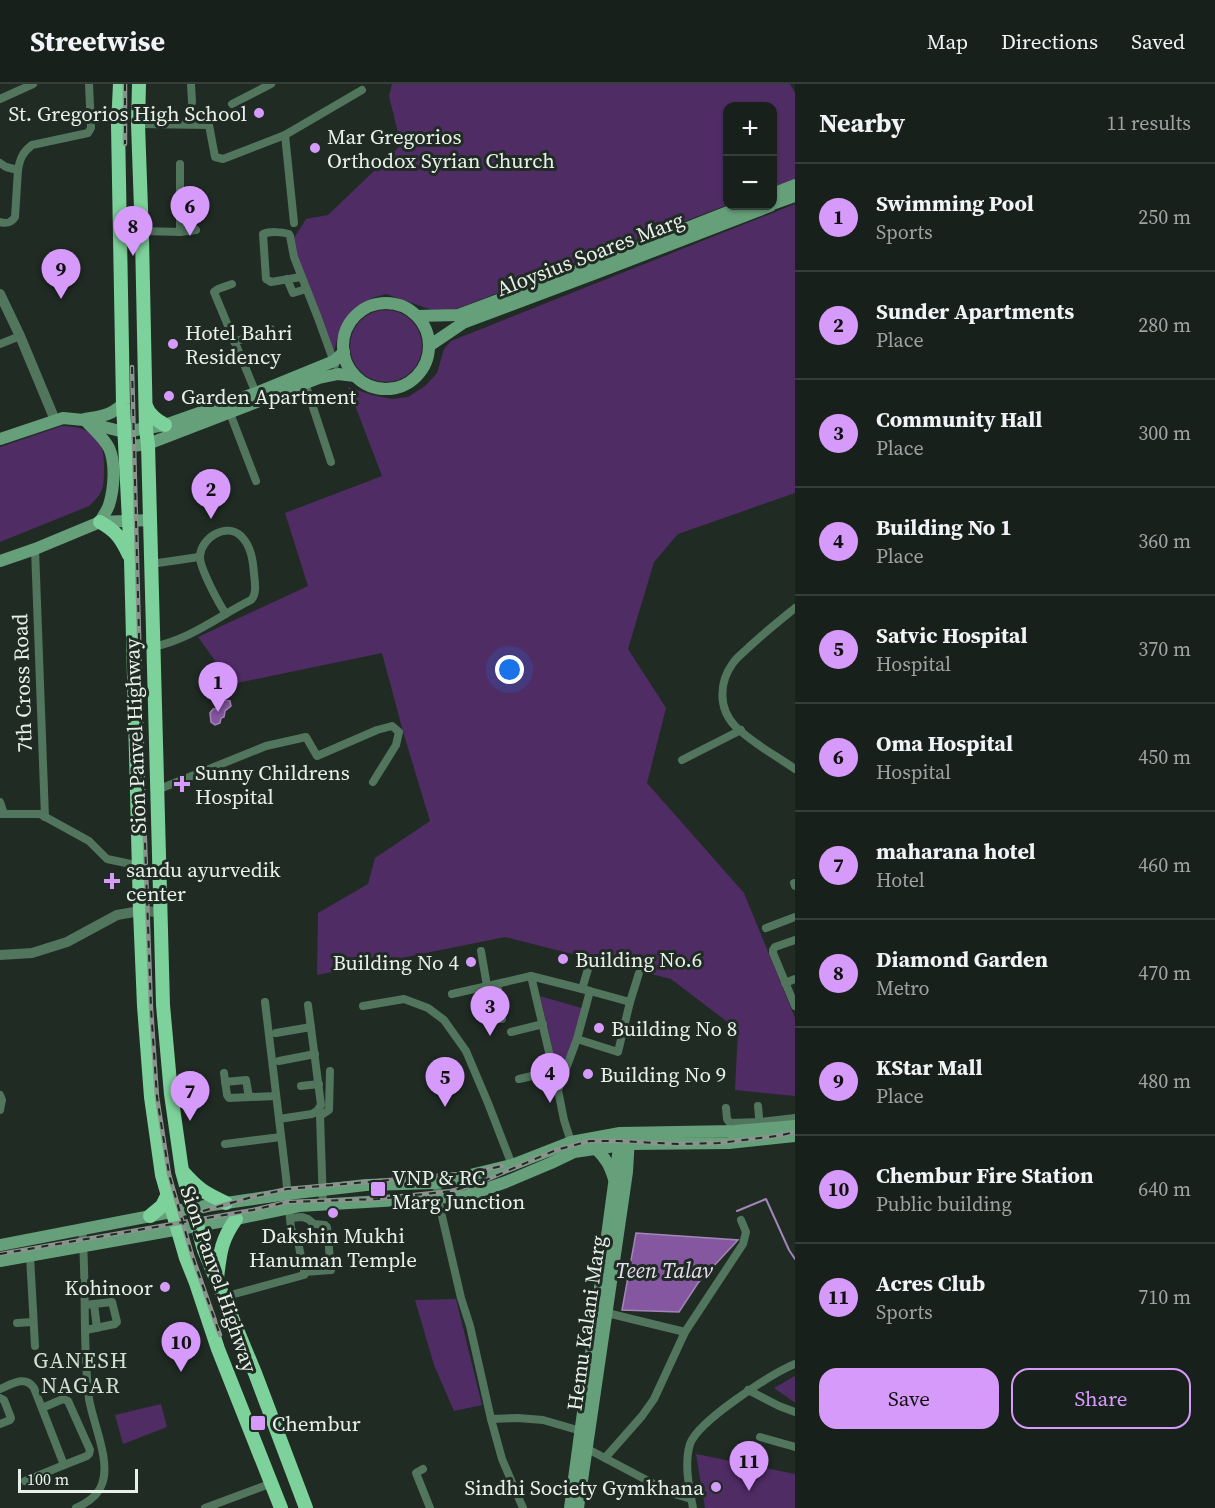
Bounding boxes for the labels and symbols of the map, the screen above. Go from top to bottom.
place label: St. Gregorios High School [8,99,247,128]
marker: St. Gregorios High School [252,106,266,120]
place label: Mar Gregorios Orthodox Syrian Church [327,122,555,175]
marker: Mar Gregorios Orthodox Syrian Church [308,141,322,155]
pin: 6 [170,186,210,236]
street label: Aloysius Soares Marg [492,205,688,303]
pin: 8 [114,206,152,256]
pin: 9 [42,250,80,299]
place label: Hotel Bahri Residency [185,318,293,371]
marker: Hotel Bahri Residency [166,337,180,351]
place label: Garden Apartment [181,382,356,411]
marker: Garden Apartment [162,389,176,403]
pin: 2 [192,470,230,519]
street label: 7th Cross Road [5,613,39,753]
street label: Sion Panvel Highway [117,638,153,834]
your location [495,655,524,684]
pin: 1 [198,662,238,712]
place label: Sunny Childrens Hospital [195,758,350,811]
marker: Sunny Childrens Hospital [173,775,191,793]
place label: sandu ayurvedik center [126,855,281,908]
marker: sandu ayurvedik center [103,872,121,890]
place label: Building No.6 [575,945,702,974]
place label: Building No 4 [333,948,459,977]
marker: Building No.6 [556,952,570,966]
marker: Building No 4 [464,955,478,969]
pin: 3 [470,986,510,1036]
place label: Building No 8 [611,1014,737,1043]
marker: Building No 8 [592,1021,606,1035]
pin: 4 [530,1054,570,1103]
pin: 5 [426,1058,464,1107]
place label: Building No 9 [600,1060,726,1089]
marker: Building No 9 [581,1067,595,1081]
pin: 7 [170,1072,210,1121]
place label: VNP & RC Marg Junction [392,1163,526,1216]
marker: VNP & RC Marg Junction [369,1180,387,1198]
street label: Sion Panvel Highway [173,1182,265,1376]
marker: Dakshin Mukhi Hanuman Temple [326,1206,340,1220]
place label: Dakshin Mukhi Hanuman Temple [249,1221,417,1274]
street label: Hemu Kalani Marg [559,1234,613,1412]
water label: Teen Talav [615,1255,713,1285]
place label: Kohinoor [65,1273,153,1302]
marker: Kohinoor [158,1280,172,1294]
pin: 10 [162,1322,201,1372]
district label: GANESH NAGAR [33,1345,129,1400]
place label: Chembur [272,1409,361,1438]
marker: Chembur [249,1414,267,1432]
pin: 11 [730,1442,768,1491]
scale bar [18,1466,138,1494]
place label: Sindhi Society Gymkhana [465,1473,704,1502]
marker: Sindhi Society Gymkhana [709,1480,723,1494]

